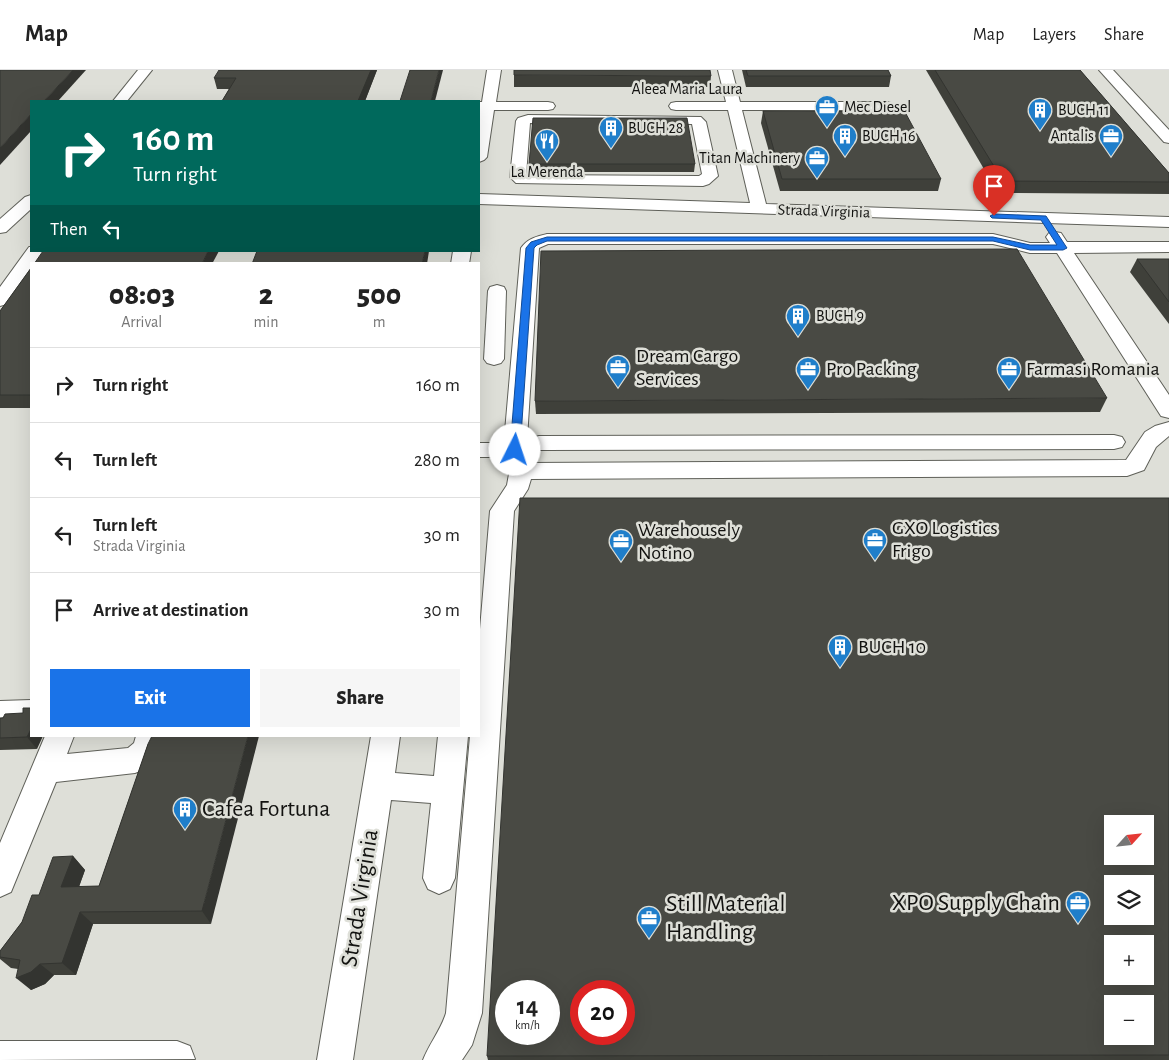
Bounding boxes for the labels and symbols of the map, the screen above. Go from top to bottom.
street label: Aleea Maria Laura [631,81,743,97]
office icon: Mec Diesel [814,94,840,128]
building icon: BUCH 11 [1027,97,1053,131]
place label: Mec Diesel [844,99,911,115]
place label: BUCH 11 [1058,102,1110,118]
building icon: BUCH 28 [598,115,624,149]
place label: BUCH 28 [628,120,683,136]
building icon: BUCH 16 [832,123,858,157]
office icon: Antalis [1098,123,1124,157]
restaurant icon: La Merenda [534,128,560,162]
place label: BUCH 16 [862,128,916,144]
place label: Antalis [1050,128,1094,144]
office icon: Titan Machinery [804,145,830,179]
place label: Titan Machinery [699,150,800,167]
place label: La Merenda [511,164,583,180]
pin [973,165,1015,216]
street label: Strada Virginia [777,201,871,221]
building icon: BUCH 9 [785,303,811,337]
place label: BUCH 9 [816,308,864,324]
place label: Dream Cargo Services [636,346,738,389]
office icon: Dream Cargo Services [605,354,631,388]
office icon: Pro Packing [795,356,821,390]
office icon: Farmasi Romania [996,356,1022,390]
place label: Pro Packing [826,359,917,379]
place label: Farmasi Romania [1026,359,1160,379]
position arrow [488,423,540,475]
place label: GXO Logistics Frigo [892,518,998,561]
place label: Warehousely Notino [638,520,740,563]
office icon: GXO Logistics Frigo [862,527,888,561]
office icon: Warehousely Notino [608,528,634,562]
building icon: BUCH 10 [827,634,853,668]
place label: BUCH 10 [858,637,926,657]
building icon: Cafea Fortuna [172,796,198,830]
place label: Cafea Fortuna [202,797,330,821]
north arrow [1104,815,1154,865]
street label: Strada Virginia [337,828,383,968]
office icon: XPO Supply Chain [1065,890,1091,924]
place label: XPO Supply Chain [892,891,1060,915]
place label: Still Material Handling [666,892,785,944]
office icon: Still Material Handling [636,905,662,939]
speed limit sign: 20 [570,980,635,1045]

